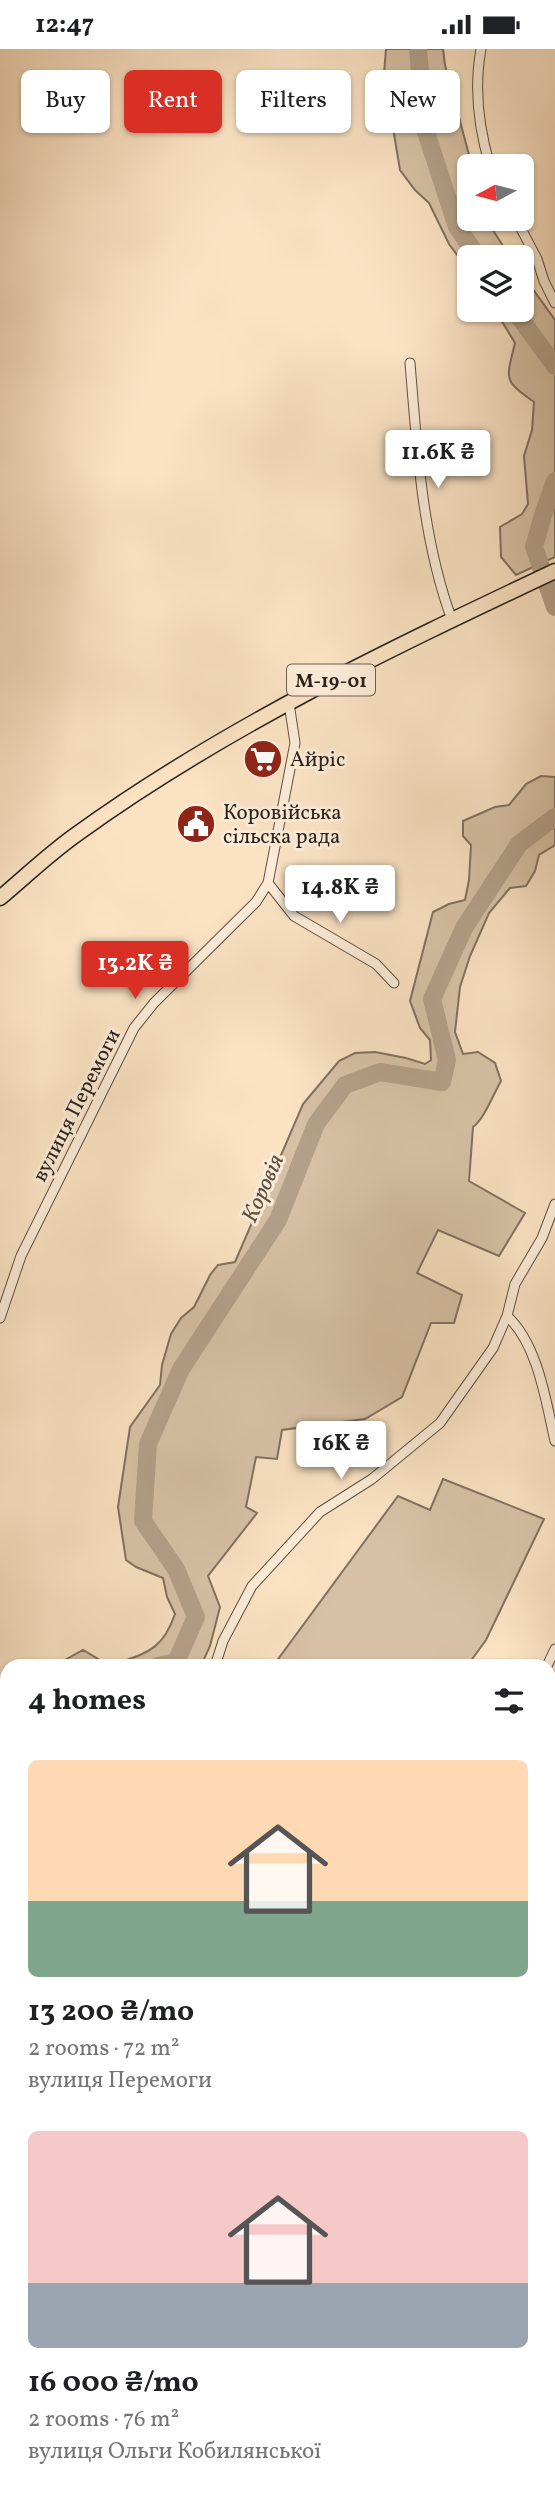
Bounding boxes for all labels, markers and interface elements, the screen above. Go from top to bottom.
text: 12:47 [35,7,94,43]
chip: Buy [21,70,110,133]
chip: Rent [124,70,222,133]
chip: Filters [236,70,351,133]
chip: New [365,70,460,133]
north arrow [457,154,534,231]
map controls [457,154,534,322]
button: layers [457,245,534,322]
pin: 11.6K ₴ [373,431,503,490]
text: 11.6K ₴ [401,437,475,469]
road number: М-19-01 [287,665,375,695]
supermarket icon: Айріс [242,738,284,780]
place label: Айріс [290,746,345,775]
place label: Коровійська сільска рада [223,799,342,852]
public building icon: Коровійська сільска рада [175,803,217,845]
pin: 14.8K ₴ [275,865,405,925]
text: 14.8K ₴ [301,872,379,904]
pin: 13.2K ₴ [70,941,200,1001]
text: 13.2K ₴ [97,948,173,980]
street label: вулиця Перемоги [26,1024,128,1187]
water label: Коровія [235,1150,293,1228]
pin: 16K ₴ [292,1421,390,1481]
text: 16K ₴ [312,1428,370,1460]
text: 4 homes [28,1680,146,1722]
icon: filters [490,1682,528,1720]
icon: home [215,1806,341,1932]
text: 13 200 ₴/mo [28,1991,194,2033]
text: 2 rooms · 72 m² [28,2033,179,2065]
text: вулиця Перемоги [28,2065,212,2097]
icon: home [215,2177,341,2303]
text: 16 000 ₴/mo [28,2362,199,2404]
text: 2 rooms · 76 m² [28,2404,179,2436]
text: вулиця Ольги Кобилянської [28,2436,321,2468]

